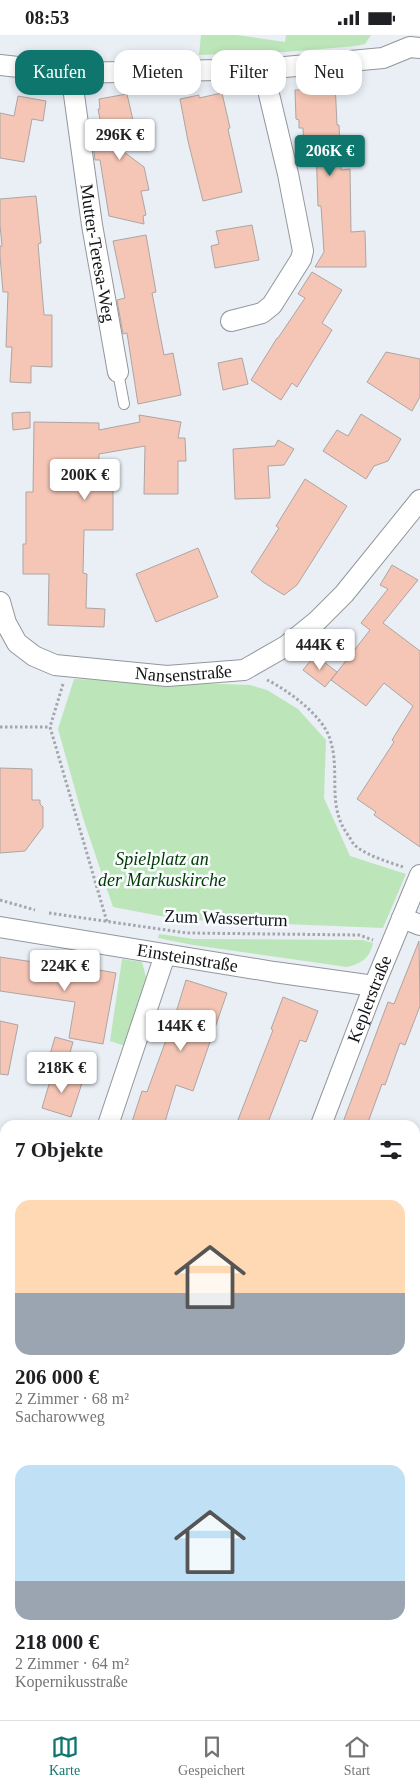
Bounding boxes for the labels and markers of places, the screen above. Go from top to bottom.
pin: 296K € [79,119,161,161]
pin: 206K € [289,135,371,177]
pin: 200K € [44,459,126,501]
pin: 444K € [279,629,361,671]
pin: 224K € [24,949,106,992]
pin: 144K € [140,1009,222,1052]
pin: 218K € [21,1051,103,1094]

